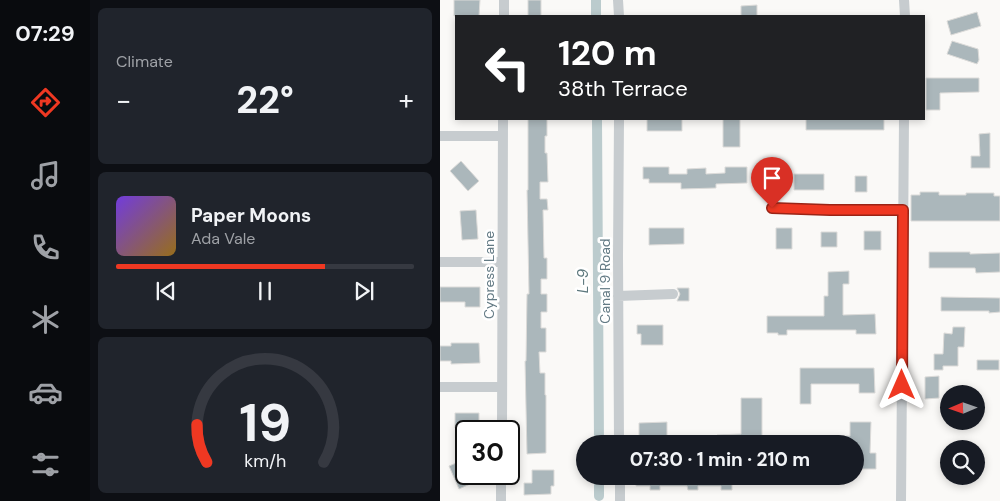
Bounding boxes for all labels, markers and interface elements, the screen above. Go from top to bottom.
text: 07:29 [15,19,75,48]
text: 120 m [558,30,657,76]
icon: left [475,35,540,100]
text: Climate [116,51,173,72]
text: 38th Terrace [558,74,688,103]
text: 22° [236,75,294,125]
text: − [116,82,131,119]
text: + [399,82,414,119]
icon: directions [28,85,63,120]
pin [751,157,793,208]
icon: music [28,158,63,193]
icon: arrive [758,164,786,192]
text: Paper Moons [191,203,311,228]
text: Ada Vale [191,228,255,249]
icon: phone [28,230,63,265]
street label: Cypress Lane [480,231,498,319]
street label: Canal 9 Road [596,238,614,324]
water label: L-9 [573,269,593,293]
icon: previous [152,277,180,305]
icon: pause [251,277,279,305]
icon: next [350,277,378,305]
icon: climate [28,302,63,337]
position arrow [875,358,927,410]
icon: car [28,375,63,410]
north arrow [940,385,985,430]
map controls [940,385,985,485]
text: 19 [239,389,291,457]
speed limit sign: 30 [455,420,520,485]
button: search [940,440,985,485]
icon: filters [28,447,63,482]
text: 07:30 · 1 min · 210 m [630,447,810,472]
text: km/h [244,449,286,473]

